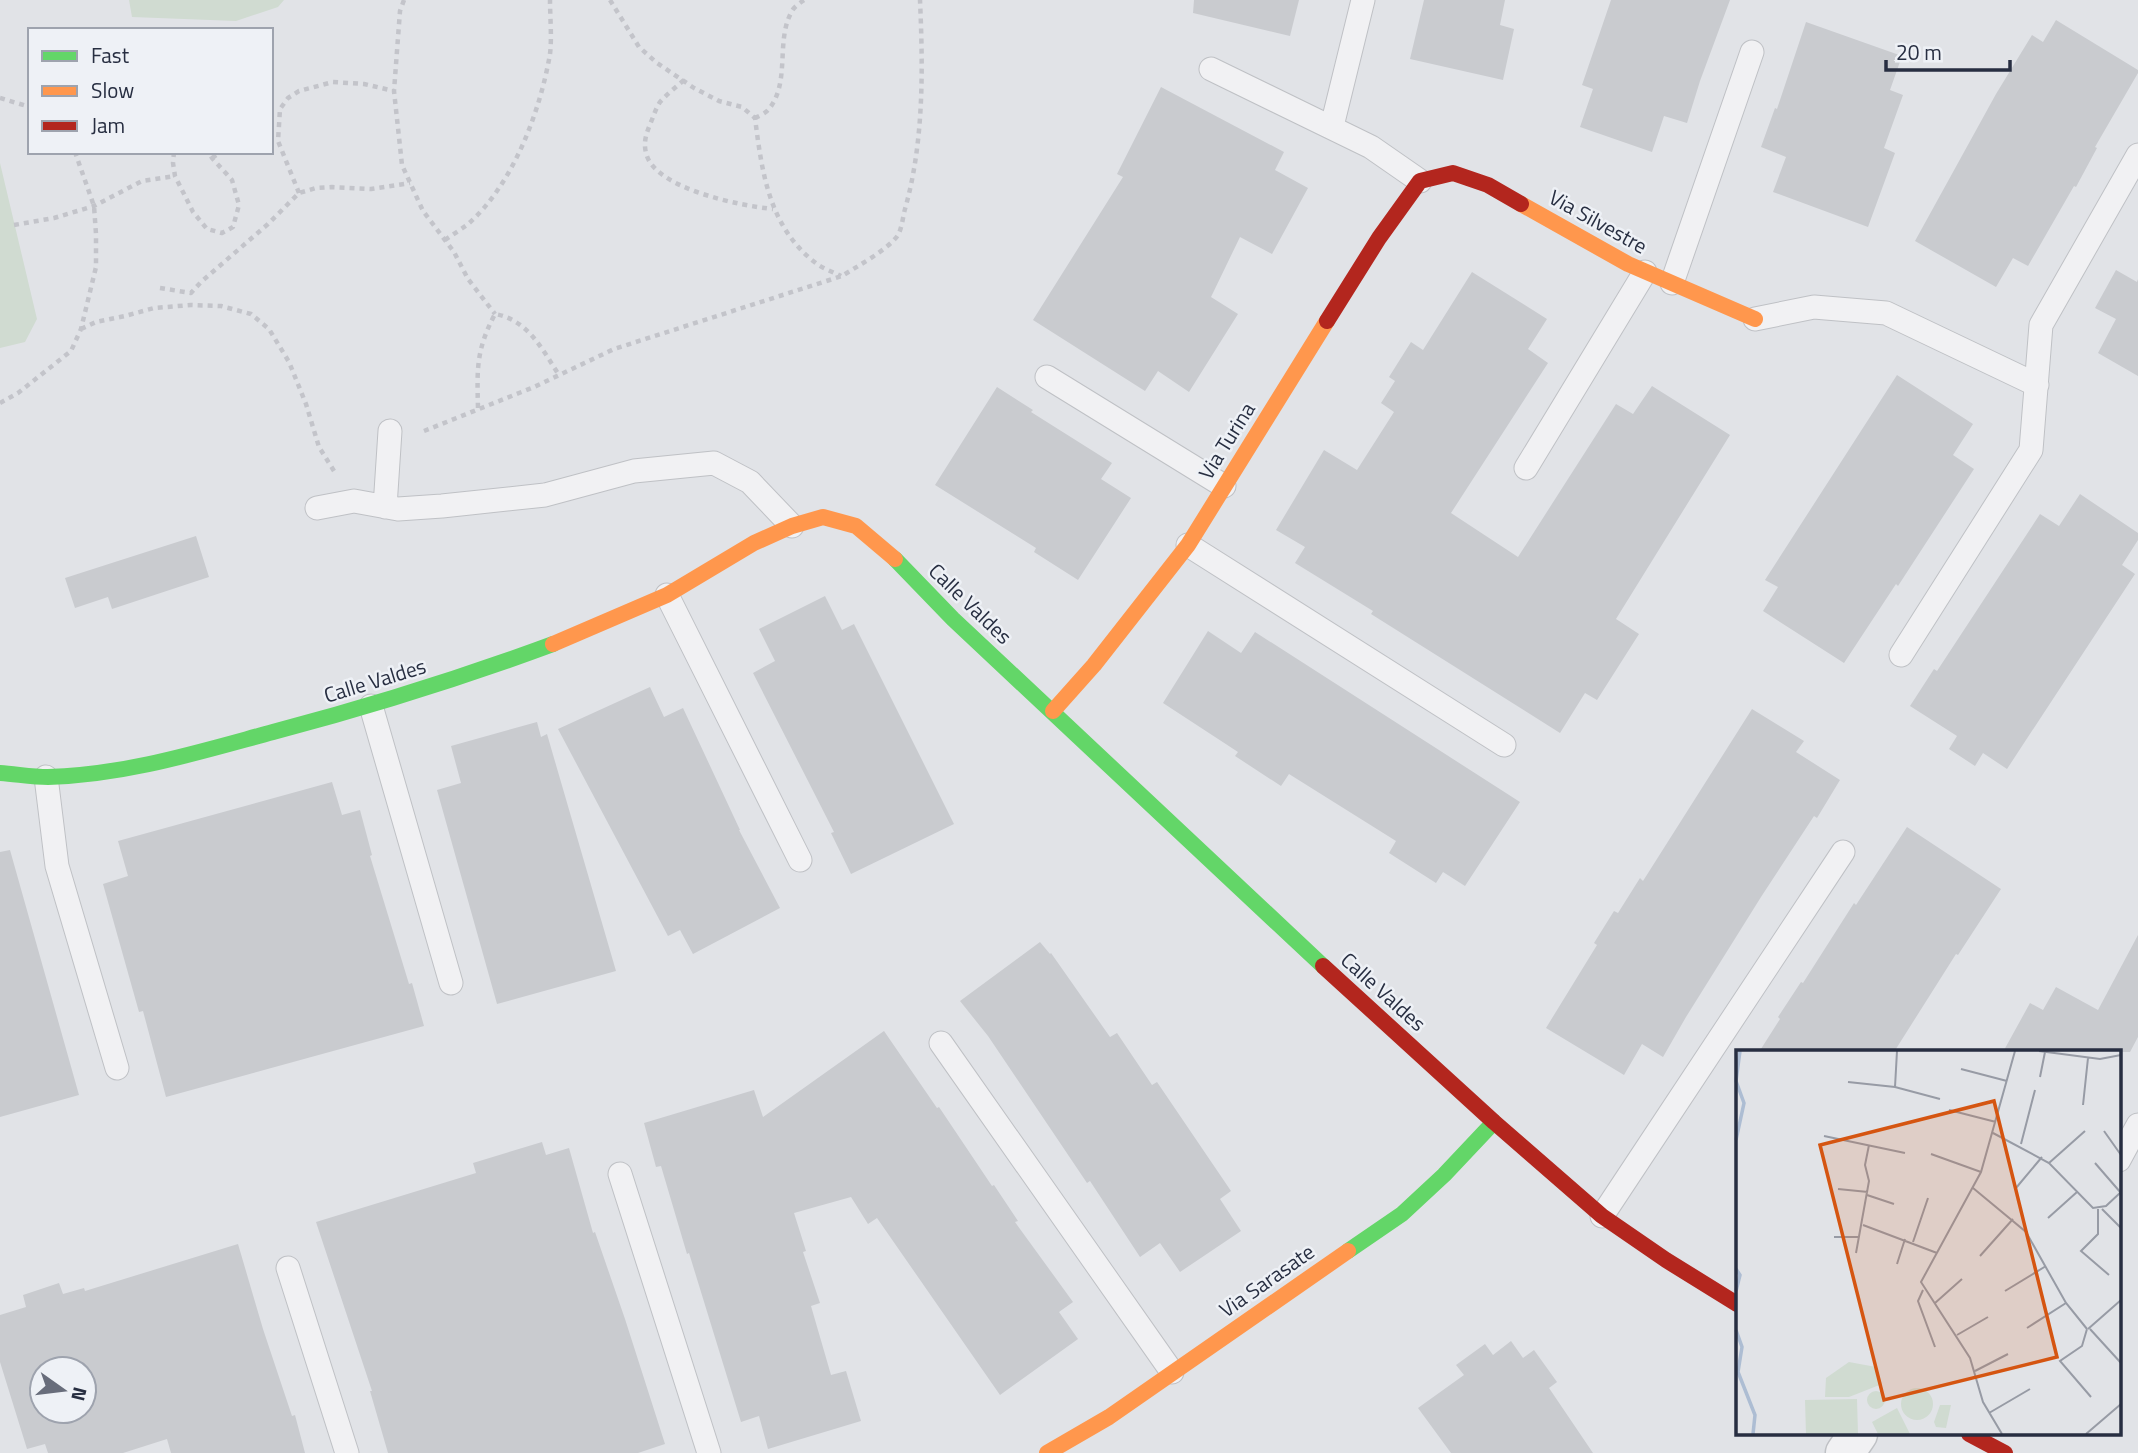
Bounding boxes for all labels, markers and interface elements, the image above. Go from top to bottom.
legend [28,28,273,154]
scale bar [1886,28,2010,72]
text: 20 m [1896,36,1942,68]
text: Fast [91,39,130,71]
text: Slow [91,74,134,106]
text: Jam [91,109,125,141]
street label: Via Silvestre [1543,181,1654,261]
street label: Via Turina [1190,395,1263,485]
street label: Calle Valdes [922,555,1020,651]
street label: Calle Valdes [320,649,430,711]
street label: Calle Valdes [1334,944,1434,1038]
inset map [1736,1050,2120,1436]
street label: Via Sarasate [1212,1236,1321,1325]
north arrow [28,1355,98,1425]
text: N [64,1384,96,1404]

